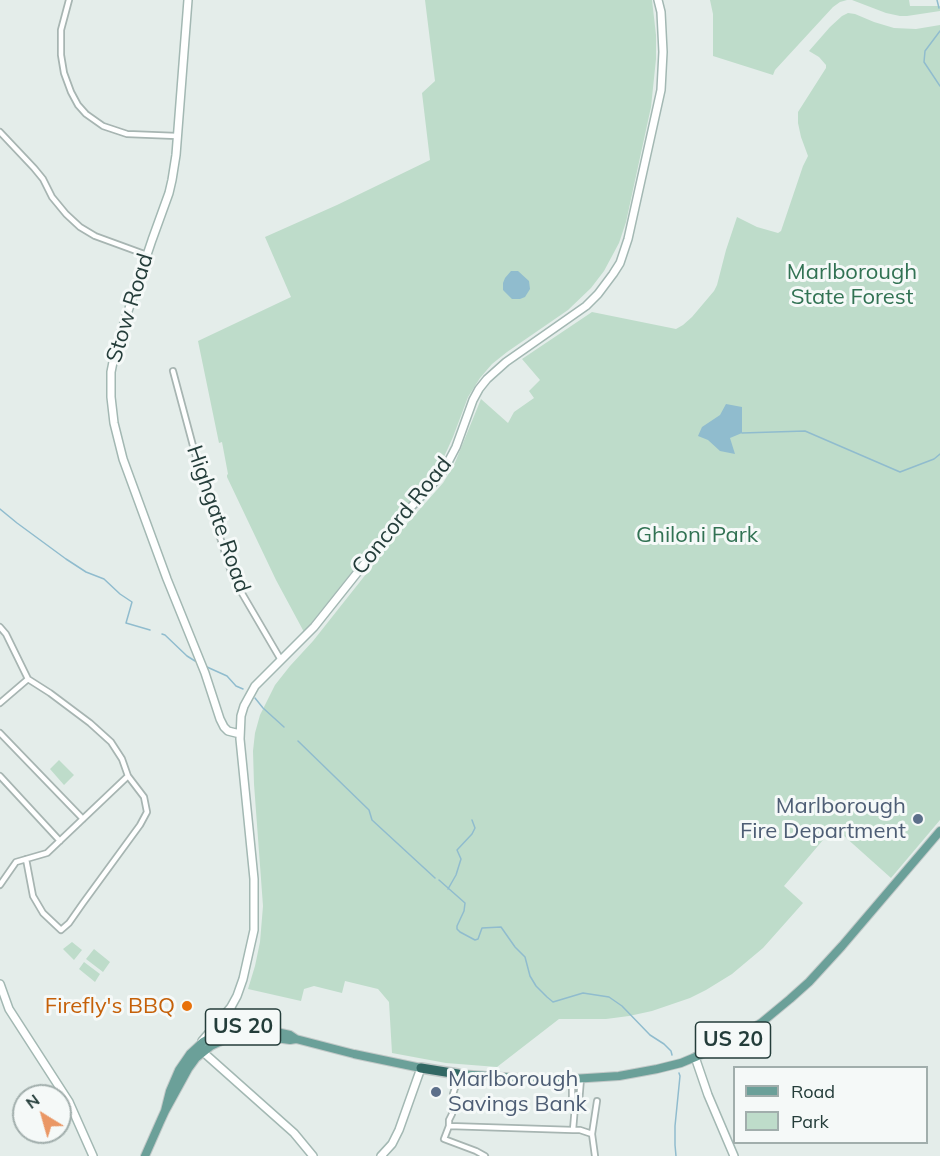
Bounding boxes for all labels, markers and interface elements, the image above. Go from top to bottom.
street label: Stow Road [101,250,159,366]
park label: Marlborough State Forest [787,259,917,310]
street label: Highgate Road [180,442,256,596]
street label: Concord Road [347,452,457,580]
park label: Ghiloni Park [636,522,758,548]
place label: Marlborough Fire Department [740,793,906,844]
marker: Marlborough Fire Department [911,812,925,826]
place label: Firefly's BBQ [45,993,175,1019]
marker: Firefly's BBQ [180,999,194,1013]
road number: US 20 [206,1009,280,1045]
road number: US 20 [696,1022,771,1058]
place label: Marlborough Savings Bank [448,1066,587,1118]
legend [733,1066,928,1144]
text: Road [791,1080,835,1103]
north arrow [12,1084,72,1144]
marker: Marlborough Savings Bank [429,1085,443,1099]
text: N [22,1090,43,1113]
text: Park [791,1110,829,1133]

